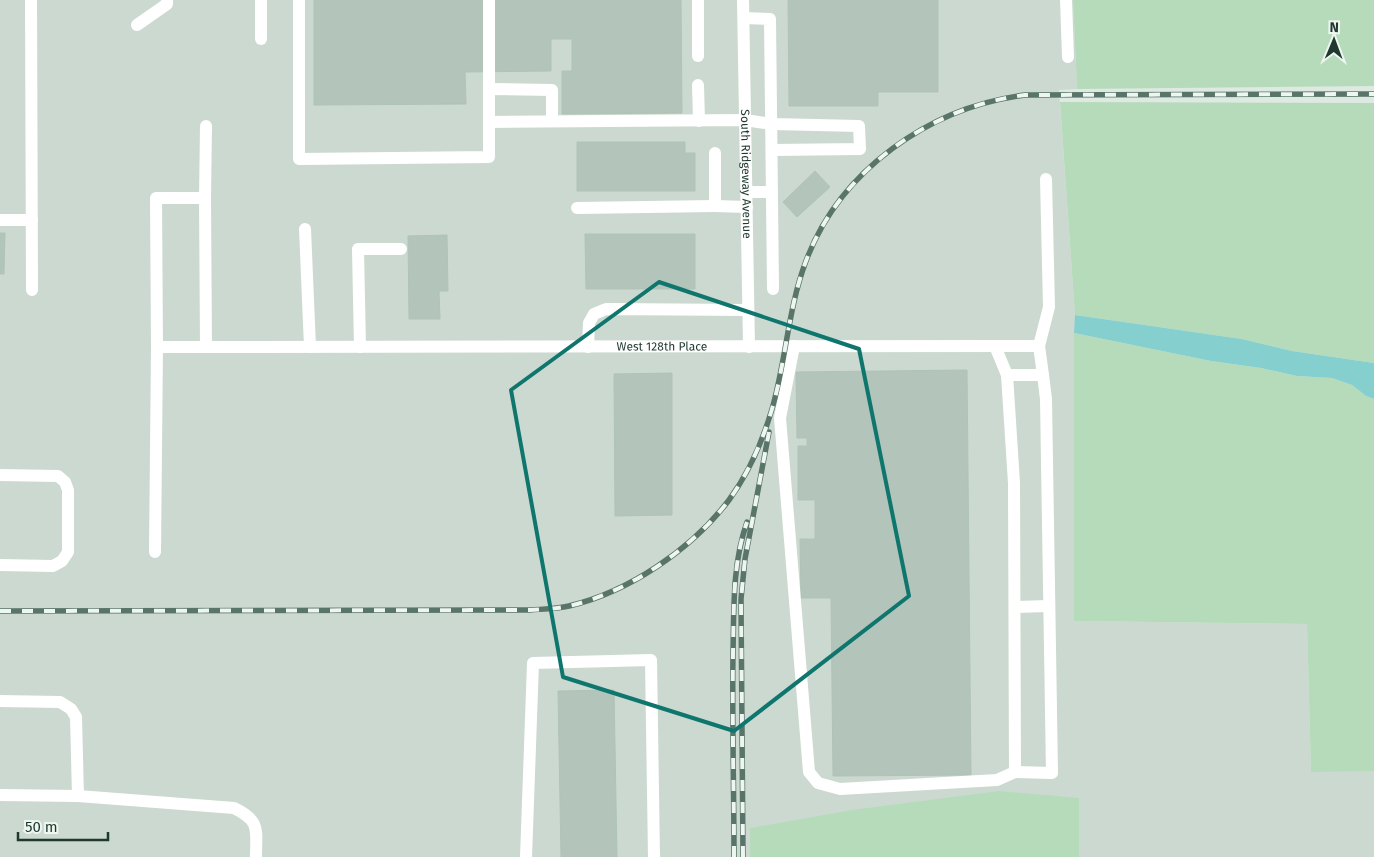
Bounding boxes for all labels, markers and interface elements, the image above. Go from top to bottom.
north arrow [1309,15,1359,65]
text: N [1329,19,1339,36]
street label: South Ridgeway Avenue [738,109,754,239]
street label: West 128th Place [617,339,707,353]
scale bar [18,810,108,842]
text: 50 m [25,818,58,836]

